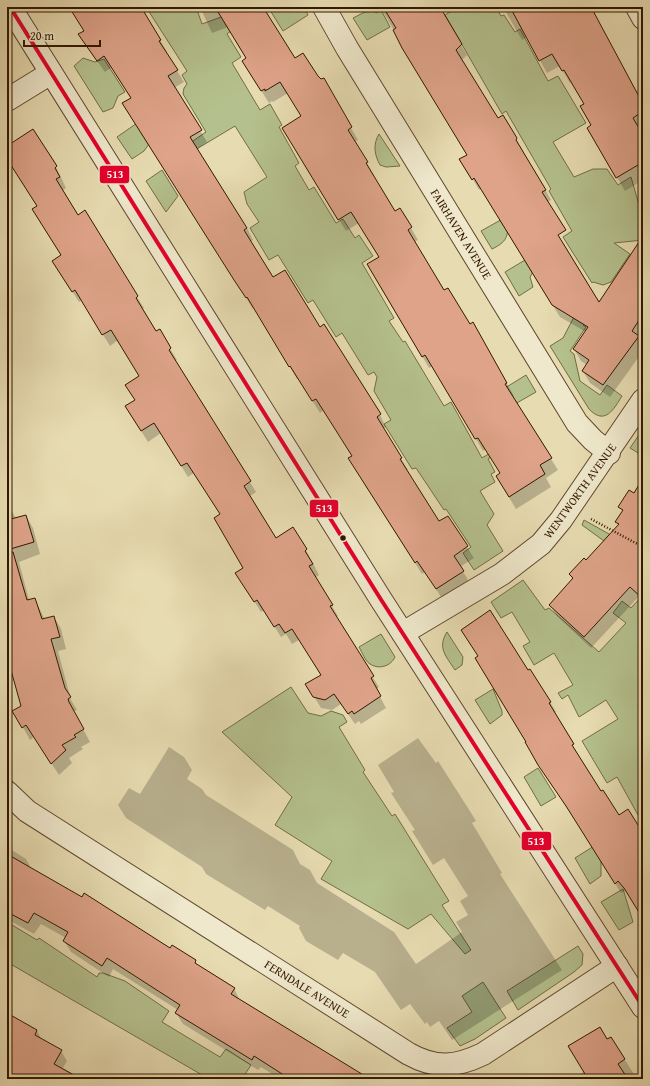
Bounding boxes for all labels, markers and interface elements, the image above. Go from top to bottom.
scale bar [24,22,100,48]
text: 20 m [30,27,54,44]
line badge: 513 [99,165,130,184]
text: 513 [106,166,124,182]
street label: FAIRHAVEN AVENUE [427,185,496,282]
street label: WENTWORTH AVENUE [539,440,620,542]
line badge: 513 [309,499,339,518]
text: 513 [315,500,333,516]
unlabelled marker [338,533,348,543]
line badge: 513 [521,831,552,851]
text: 513 [527,833,545,849]
street label: FERNDALE AVENUE [261,956,353,1022]

